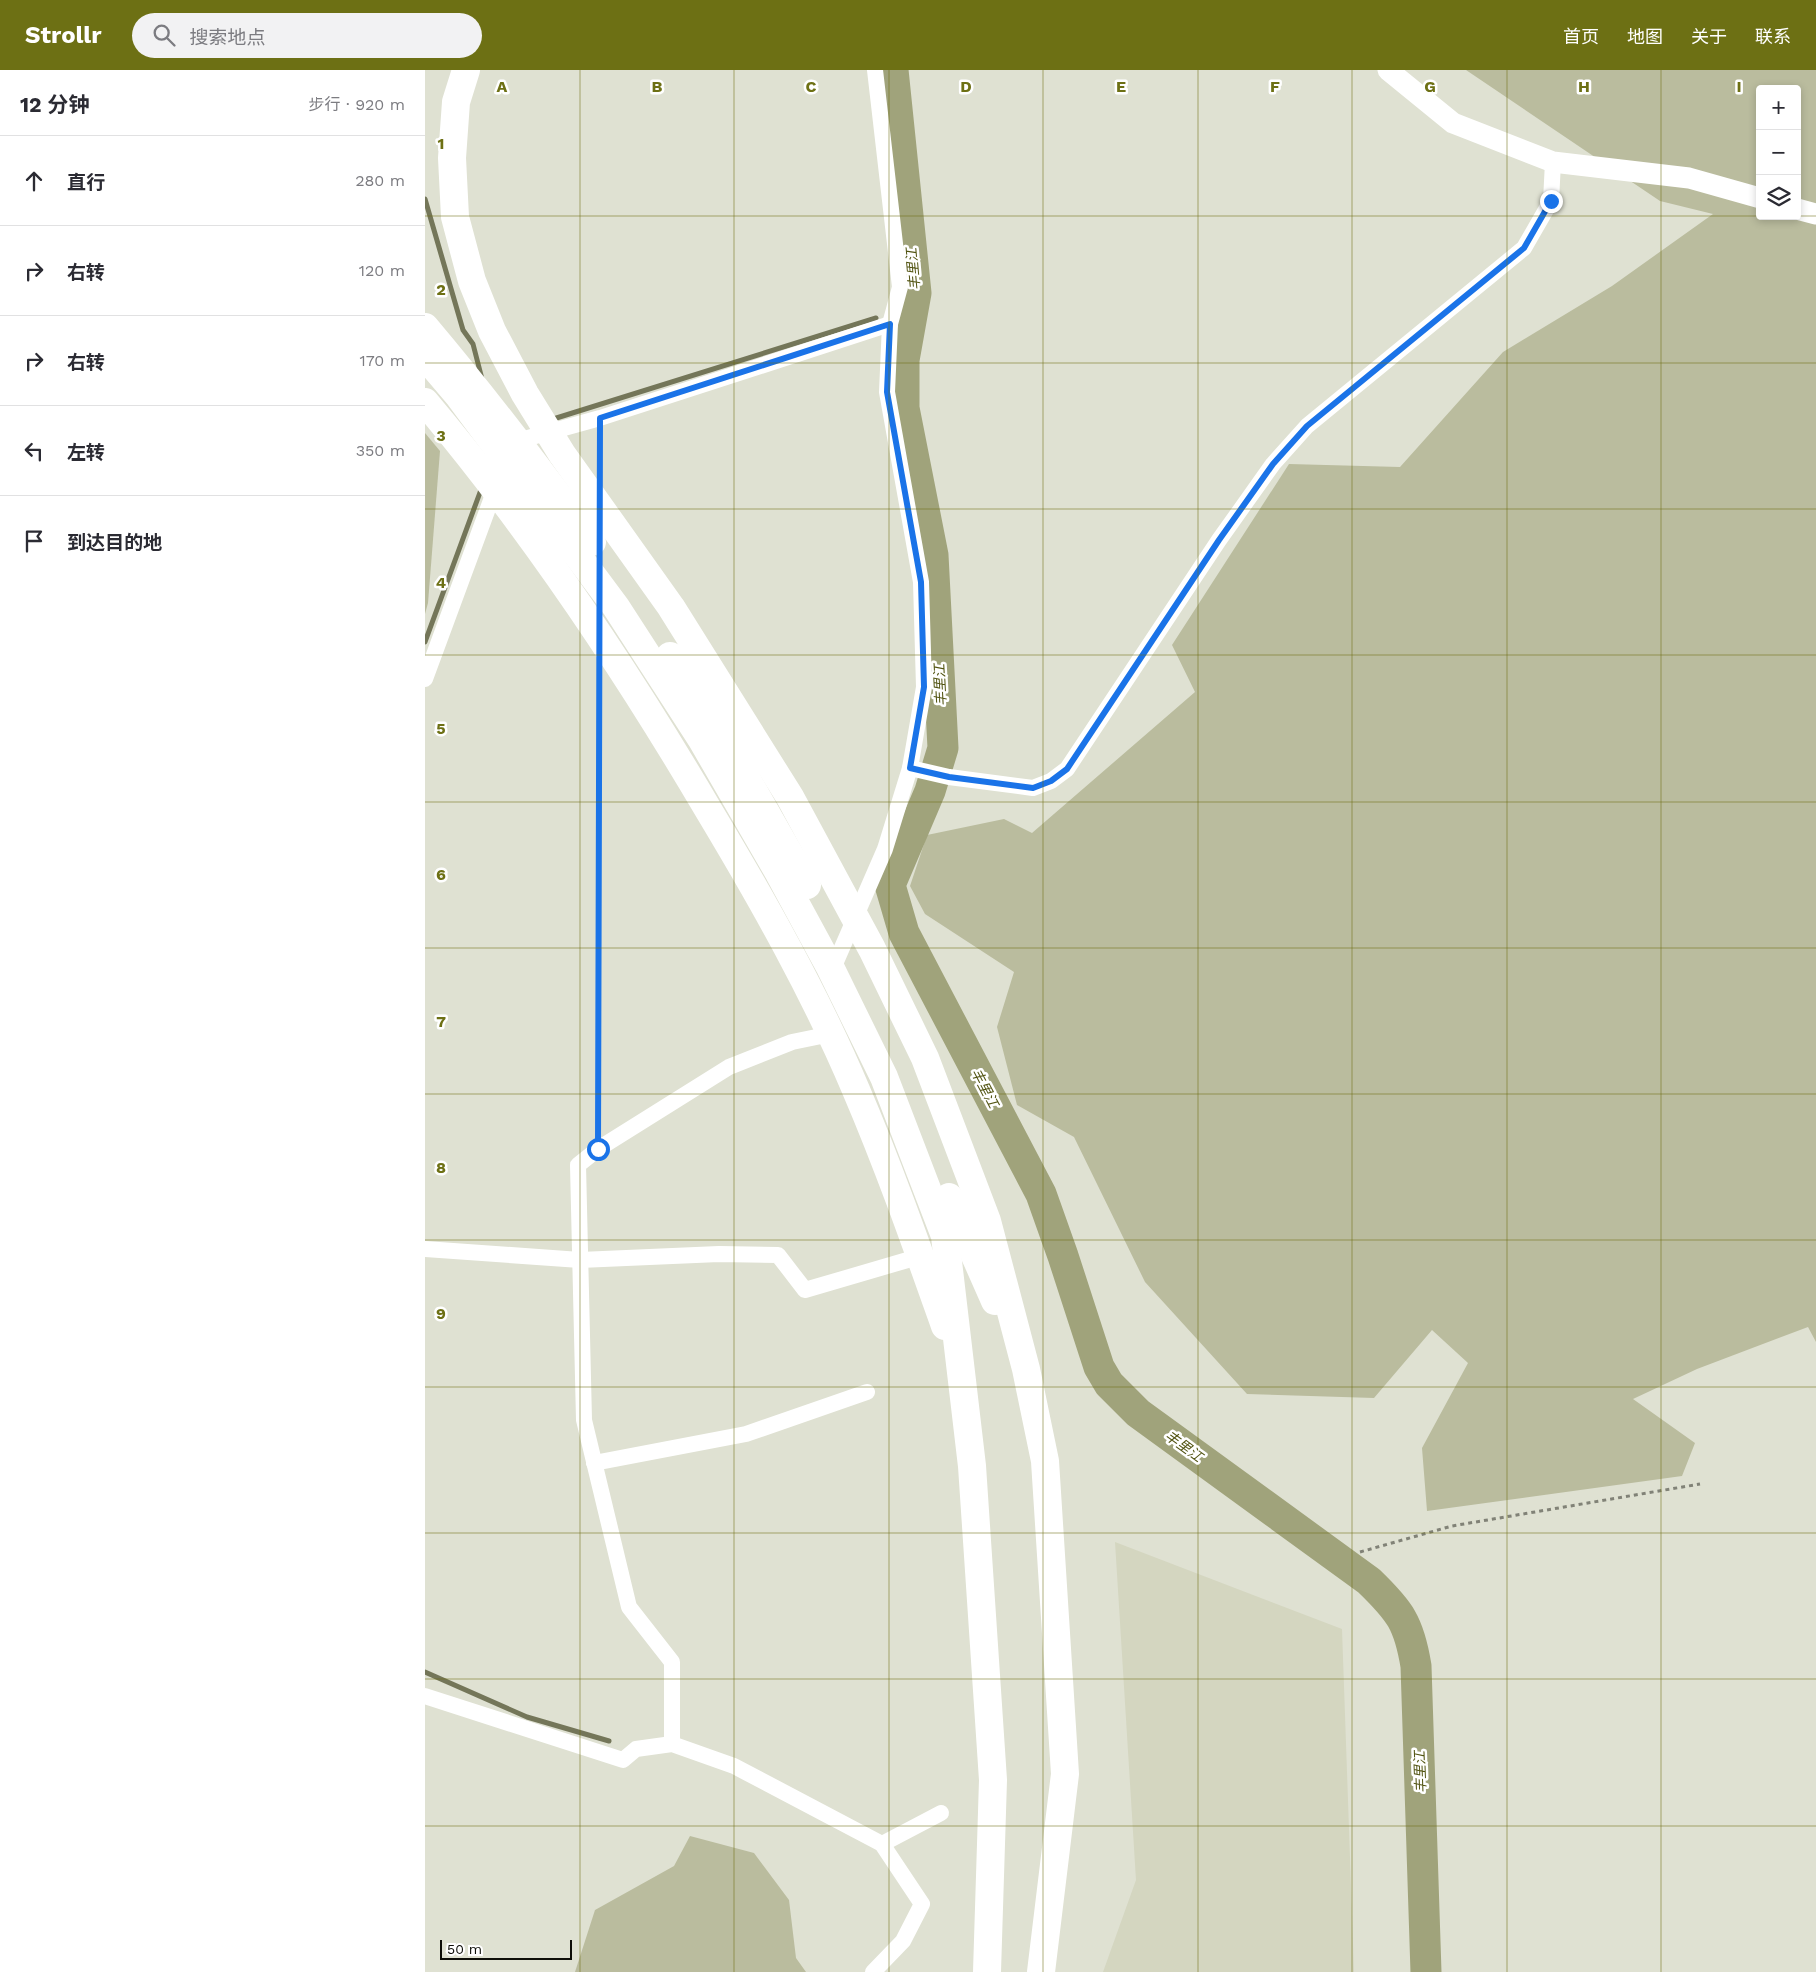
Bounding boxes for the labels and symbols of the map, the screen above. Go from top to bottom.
text: A [497,77,508,96]
text: B [652,77,663,96]
text: C [806,77,817,96]
text: D [960,77,972,96]
text: E [1116,77,1126,96]
text: F [1270,77,1280,96]
text: G [1424,77,1436,96]
text: H [1578,77,1590,96]
text: I [1736,77,1742,96]
text: 1 [438,134,444,153]
route end [1540,190,1563,213]
water label: 丰里江 [903,245,923,291]
text: 2 [436,280,446,299]
text: 3 [436,426,446,445]
text: 4 [436,573,446,592]
water label: 丰里江 [931,662,949,706]
text: 5 [436,719,446,738]
text: 6 [436,865,446,884]
text: 7 [436,1012,446,1031]
water label: 丰里江 [968,1066,1003,1112]
route start [587,1138,610,1161]
text: 8 [436,1158,446,1177]
text: 9 [436,1304,446,1323]
water label: 丰里江 [1162,1427,1207,1466]
water label: 丰里江 [1411,1749,1429,1793]
scale bar [440,1937,573,1960]

